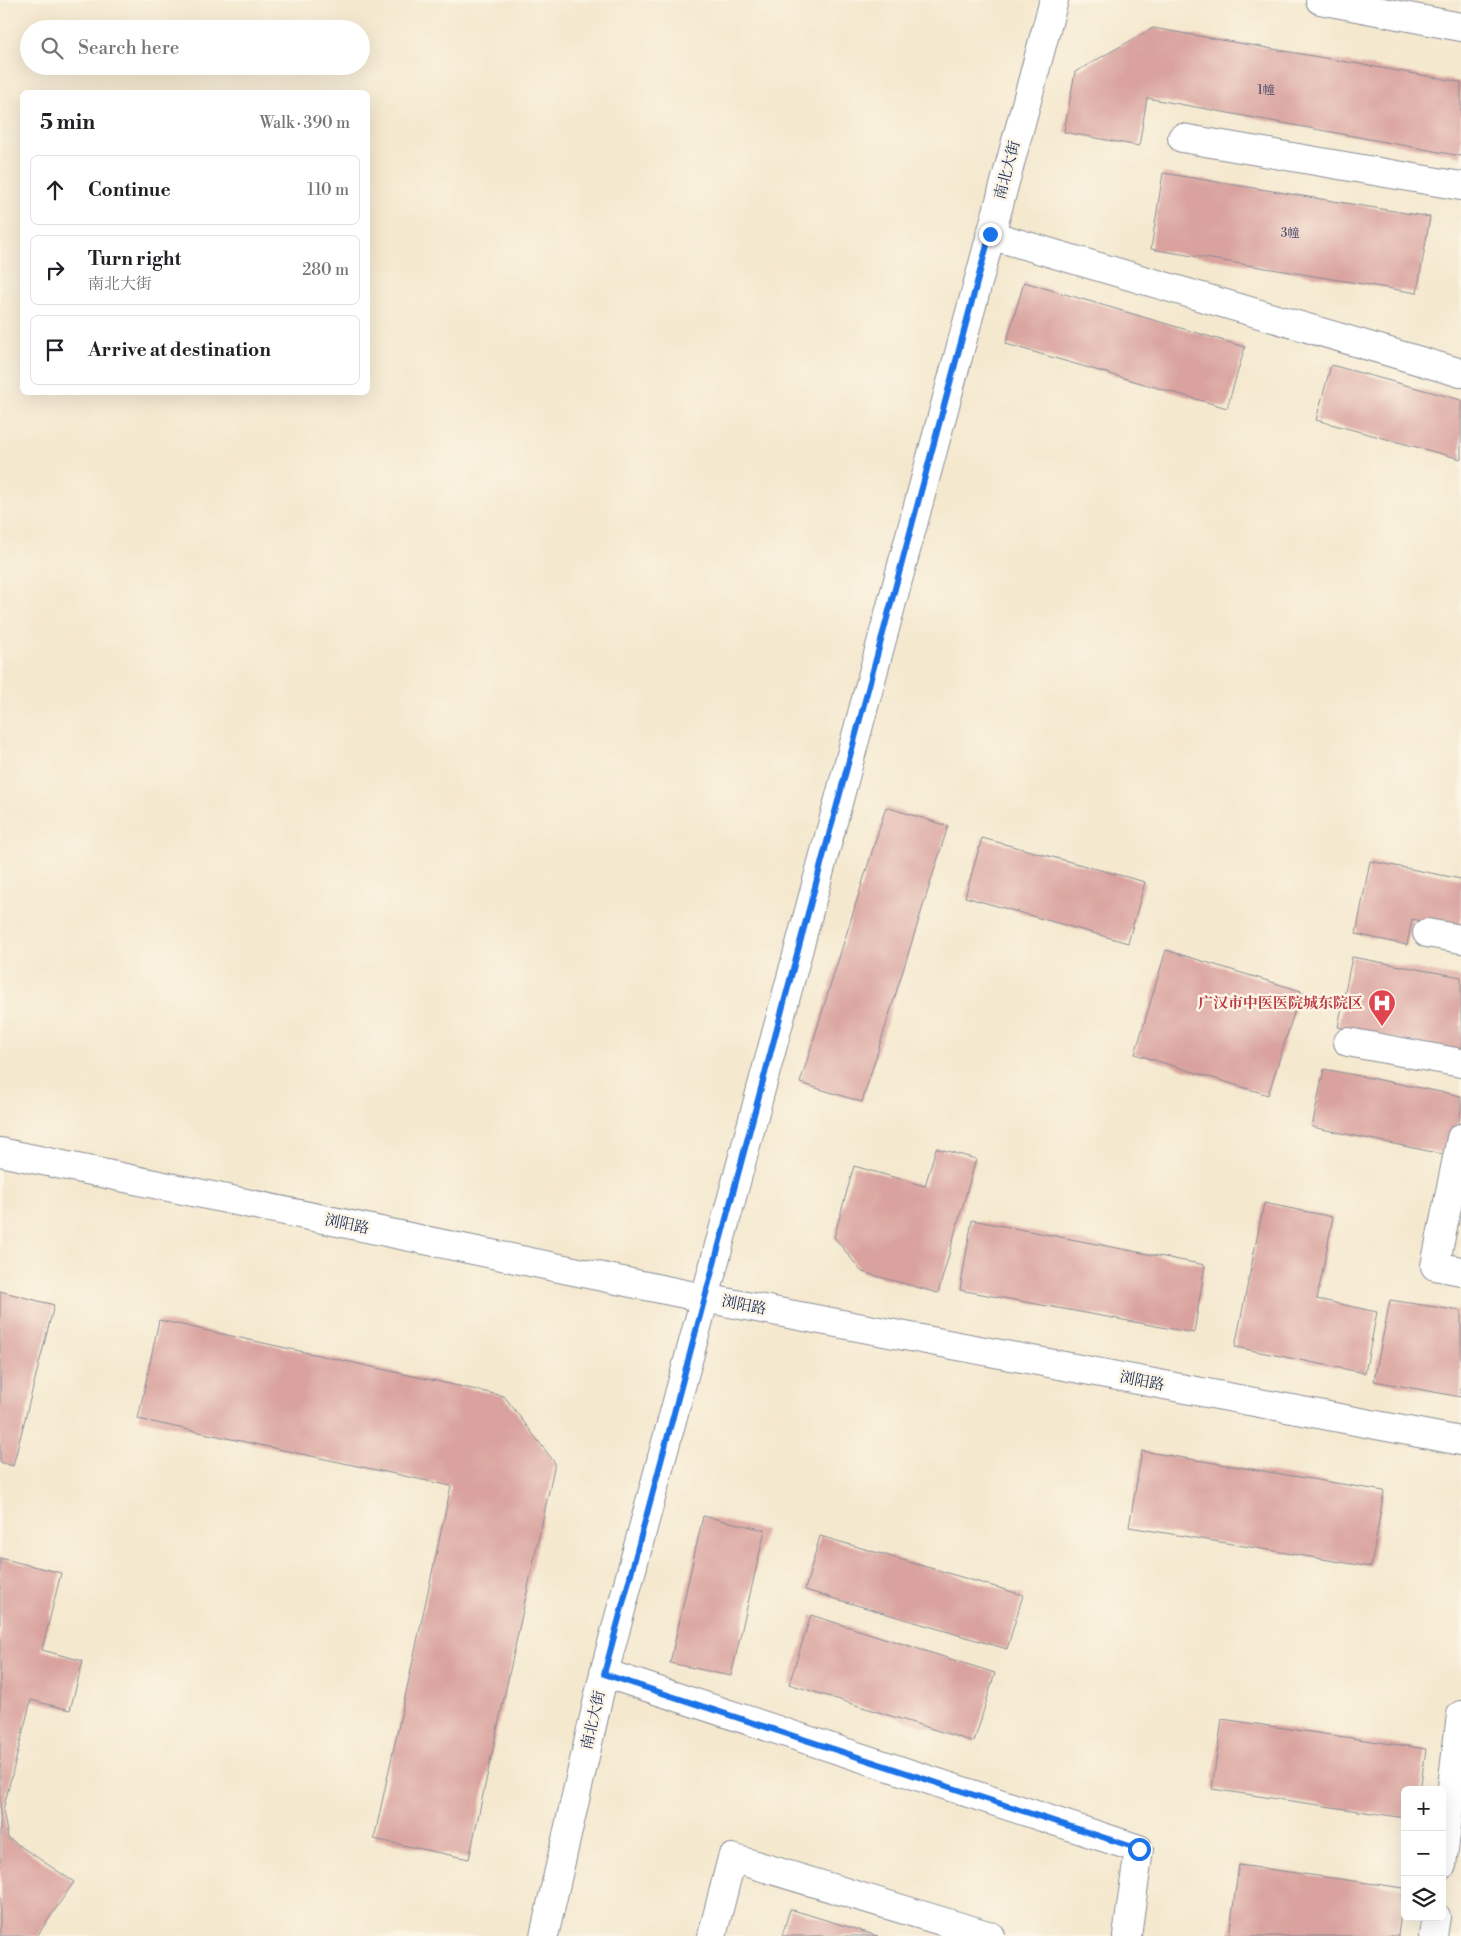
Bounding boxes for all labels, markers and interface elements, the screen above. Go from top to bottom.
search box [20,20,370,75]
icon: search [38,34,66,62]
text: Search here [78,36,179,60]
house number: 1幢 [1257,83,1275,98]
text: 5 min [40,110,95,136]
text: Walk · 390 m [260,113,350,133]
street label: 南北大街 [991,139,1024,202]
icon: ahead [41,176,69,204]
text: Continue [88,178,171,202]
text: 110 m [307,180,349,200]
route end [979,223,1002,246]
house number: 3幢 [1281,226,1299,241]
text: Turn right [88,247,181,271]
icon: right [41,256,69,284]
text: 280 m [302,260,349,280]
text: 南北大街 [88,274,152,294]
icon: arrive [41,336,69,364]
text: Arrive at destination [88,338,271,362]
hospital icon: 广汉市中医医院城东院区 [1367,988,1397,1027]
place label: 广汉市中医医院城东院区 [1198,994,1363,1013]
street label: 浏阳路 [323,1211,371,1238]
street label: 浏阳路 [720,1292,768,1319]
street label: 浏阳路 [1118,1368,1166,1395]
street label: 南北大街 [577,1689,609,1751]
map controls [1401,1786,1446,1921]
button: + [1401,1786,1446,1831]
button: − [1401,1831,1446,1876]
route start [1128,1838,1151,1861]
button: layers [1401,1876,1446,1921]

